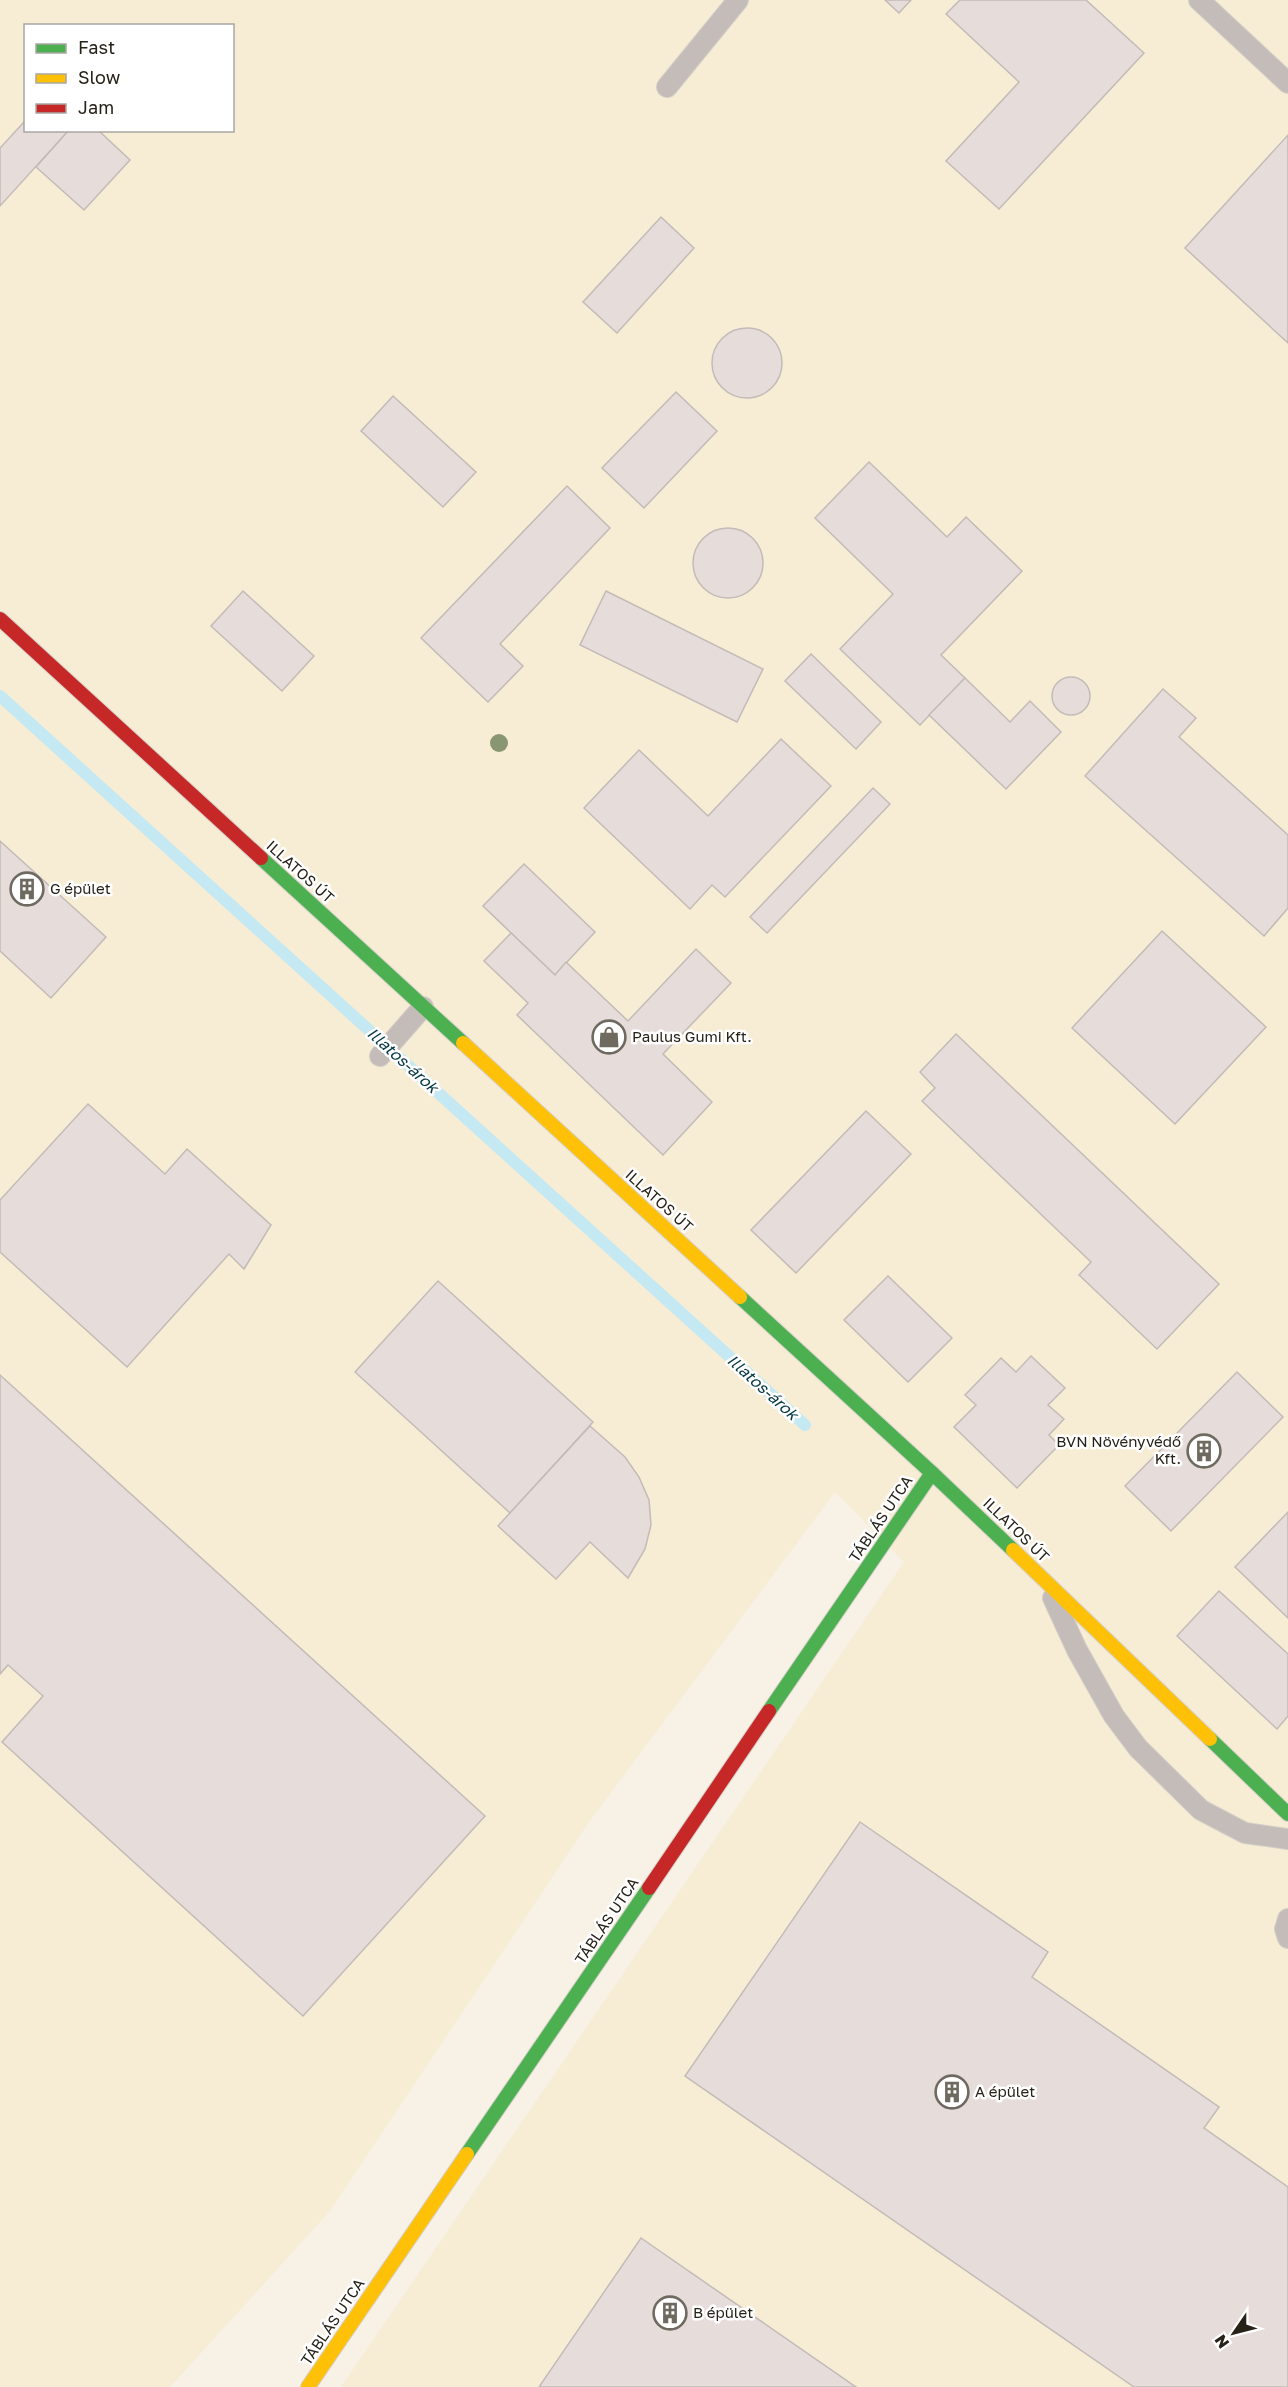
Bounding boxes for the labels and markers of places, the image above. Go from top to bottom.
building icon: G épület [9,871,45,907]
place label: G épület [50,879,111,897]
shop icon: Paulus Gumi Kft. [591,1019,627,1055]
place label: Paulus Gumi Kft. [632,1027,752,1045]
place label: BVN Növényvédő Kft. [1056,1432,1181,1467]
building icon: BVN Növényvédő Kft. [1186,1433,1222,1469]
building icon: A épület [934,2074,970,2110]
place label: A épület [975,2082,1035,2100]
building icon: B épület [652,2295,688,2331]
place label: B épület [693,2303,753,2321]

